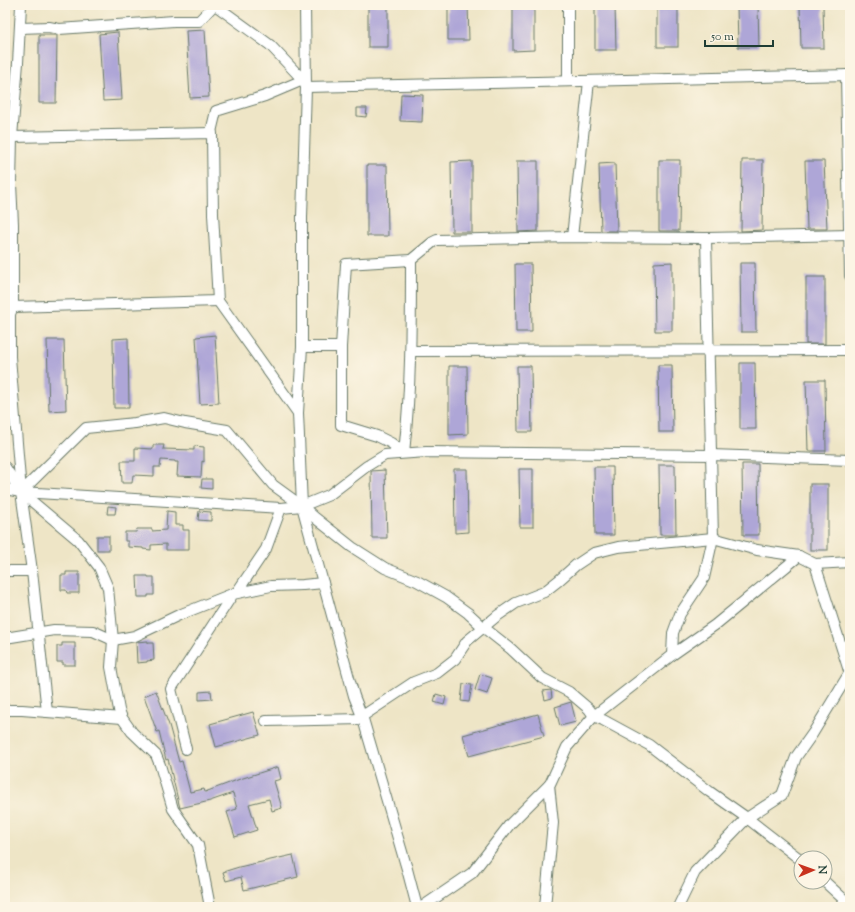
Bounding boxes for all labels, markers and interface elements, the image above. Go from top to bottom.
scale bar [705,22,773,48]
text: 50 m [710,28,734,46]
north arrow [793,850,833,890]
text: N [814,864,830,875]

